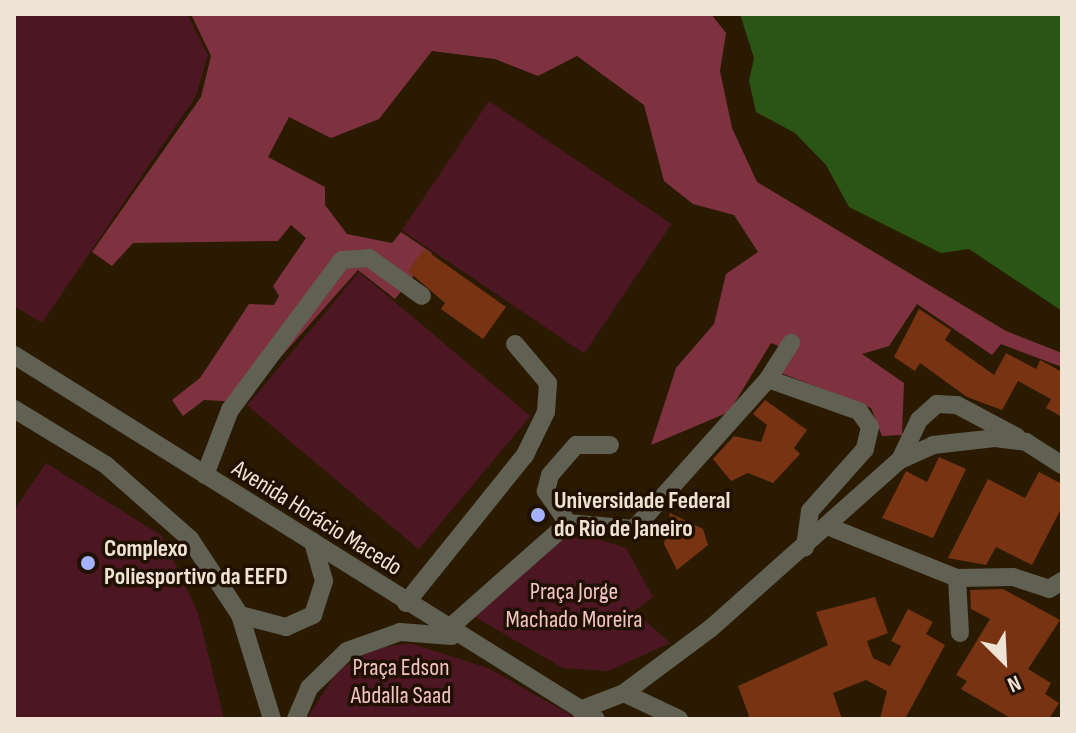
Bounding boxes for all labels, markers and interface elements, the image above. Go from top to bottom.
street label: Avenida Horácio Macedo [227,454,407,582]
place label: Universidade Federal do Rio de Janeiro [554,487,730,543]
marker: Universidade Federal do Rio de Janeiro [529,506,547,524]
place label: Complexo Poliesportivo da EEFD [104,535,288,591]
marker: Complexo Poliesportivo da EEFD [79,554,97,572]
park label: Praça Jorge Machado Moreira [506,578,642,634]
north arrow [964,621,1044,701]
park label: Praça Edson Abdalla Saad [351,654,451,710]
text: N [1003,669,1025,698]

